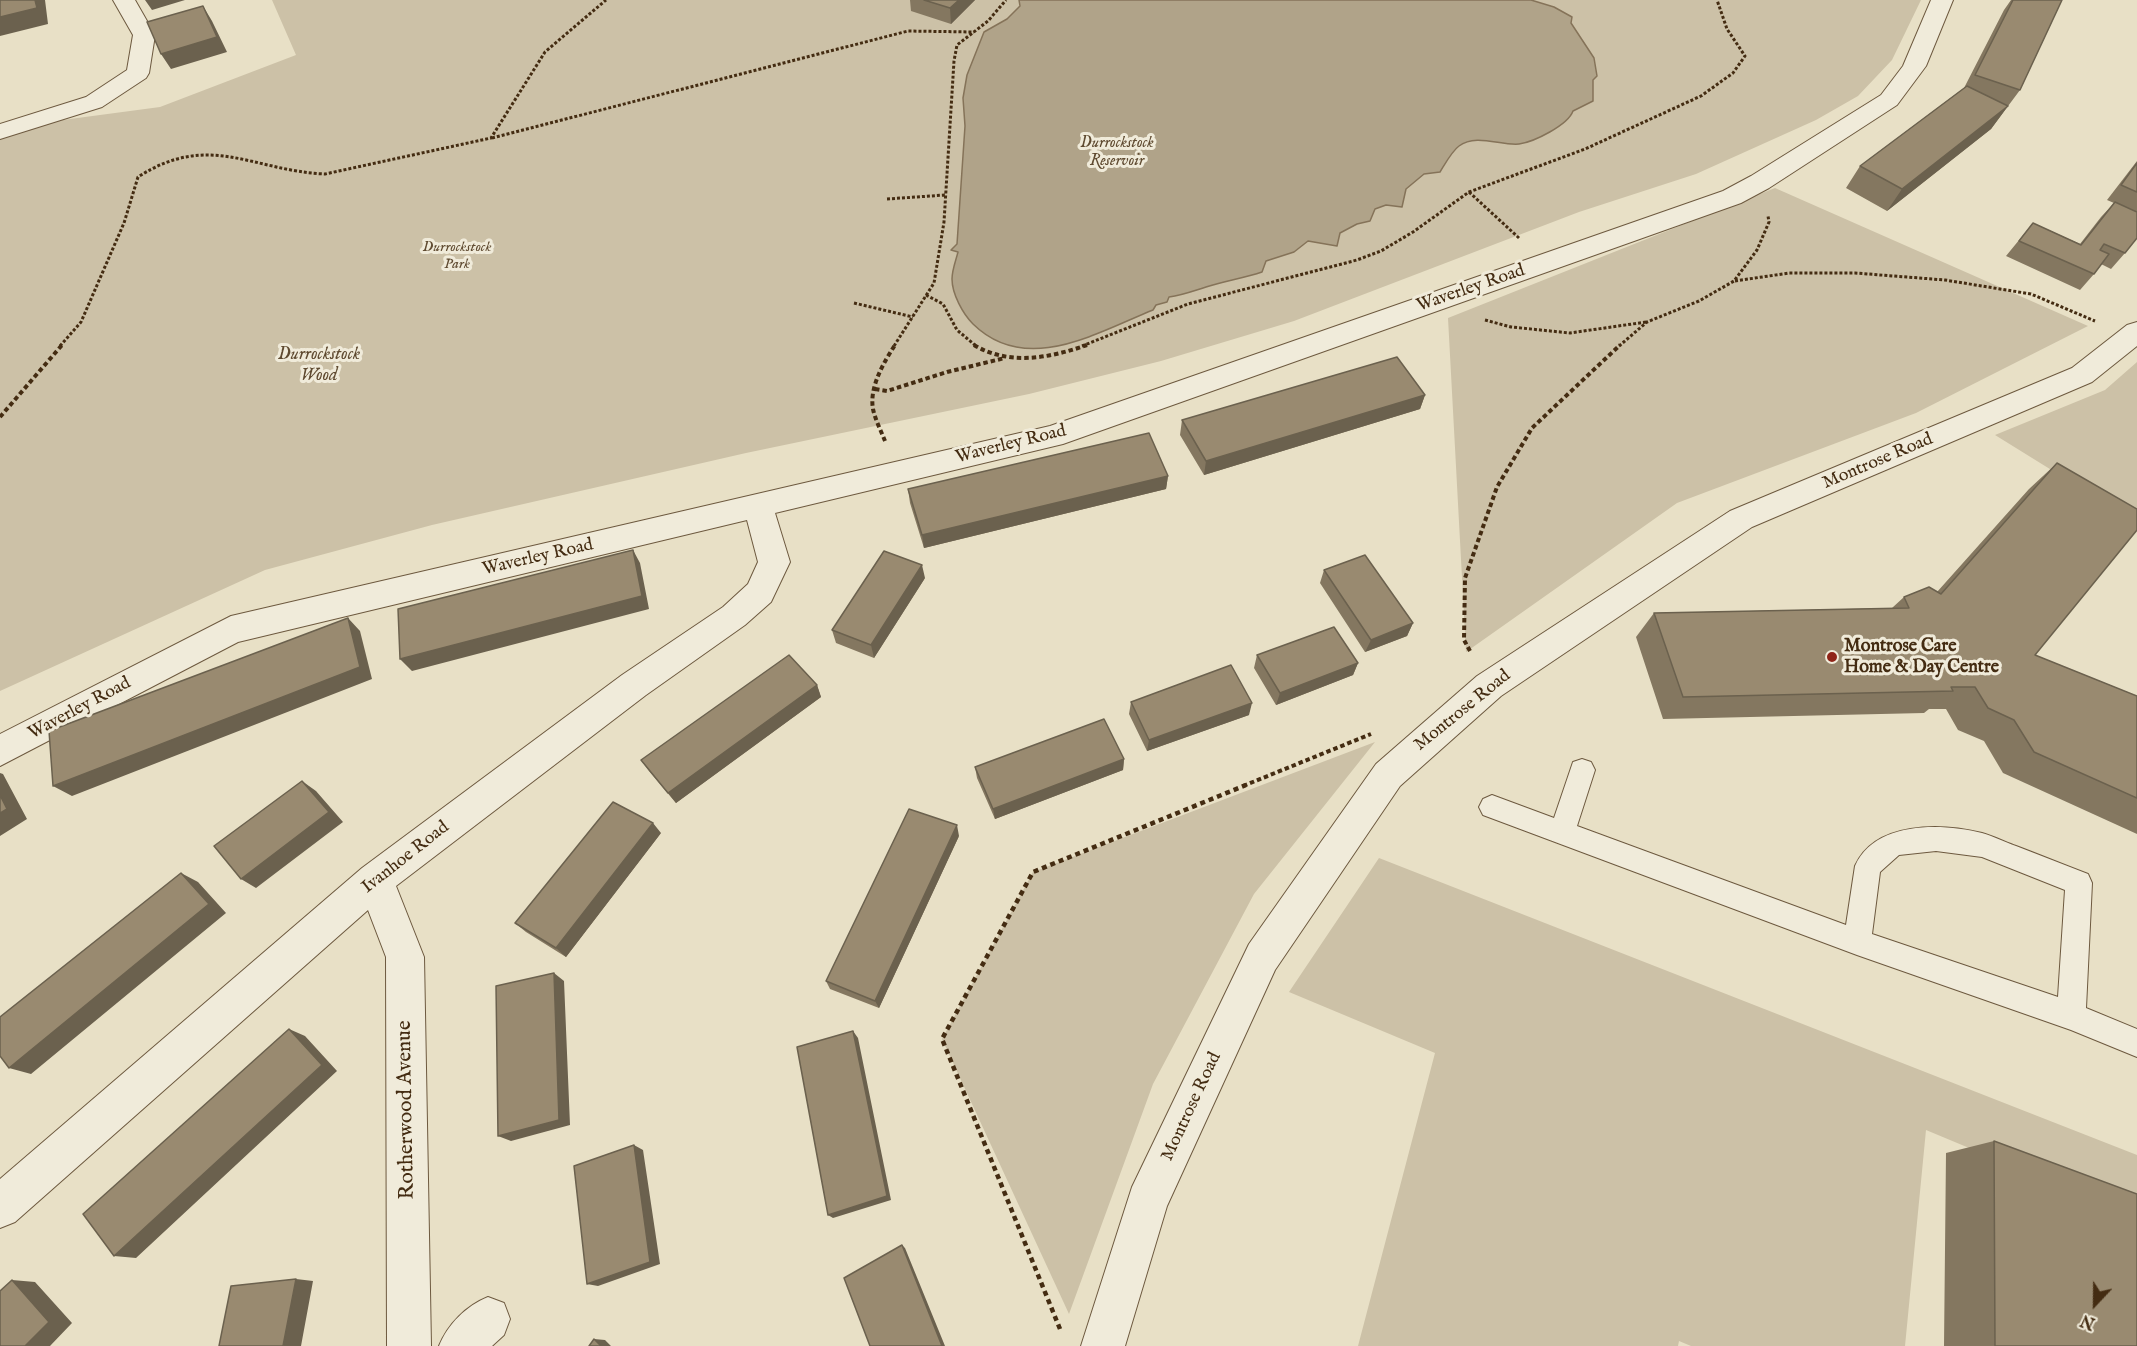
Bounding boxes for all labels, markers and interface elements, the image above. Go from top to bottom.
water label: Durrockstock Reservoir [1080,134,1154,172]
park label: Durrockstock Park [423,239,491,274]
street label: Waverley Road [1414,260,1528,318]
park label: Durrockstock Wood [278,344,360,386]
street label: Waverley Road [954,421,1068,469]
street label: Montrose Road [1820,429,1936,495]
street label: Waverley Road [481,535,595,581]
place label: Montrose Care Home & Day Centre [1844,636,1999,678]
marker: Montrose Care Home & Day Centre [1825,650,1839,664]
street label: Montrose Road [1411,666,1515,756]
street label: Waverley Road [25,673,135,745]
street label: Ivanhoe Road [358,817,454,899]
street label: Rotherwood Avenue [393,1020,421,1200]
street label: Montrose Road [1157,1049,1227,1165]
north arrow [2065,1274,2125,1334]
text: N [2078,1309,2098,1333]

